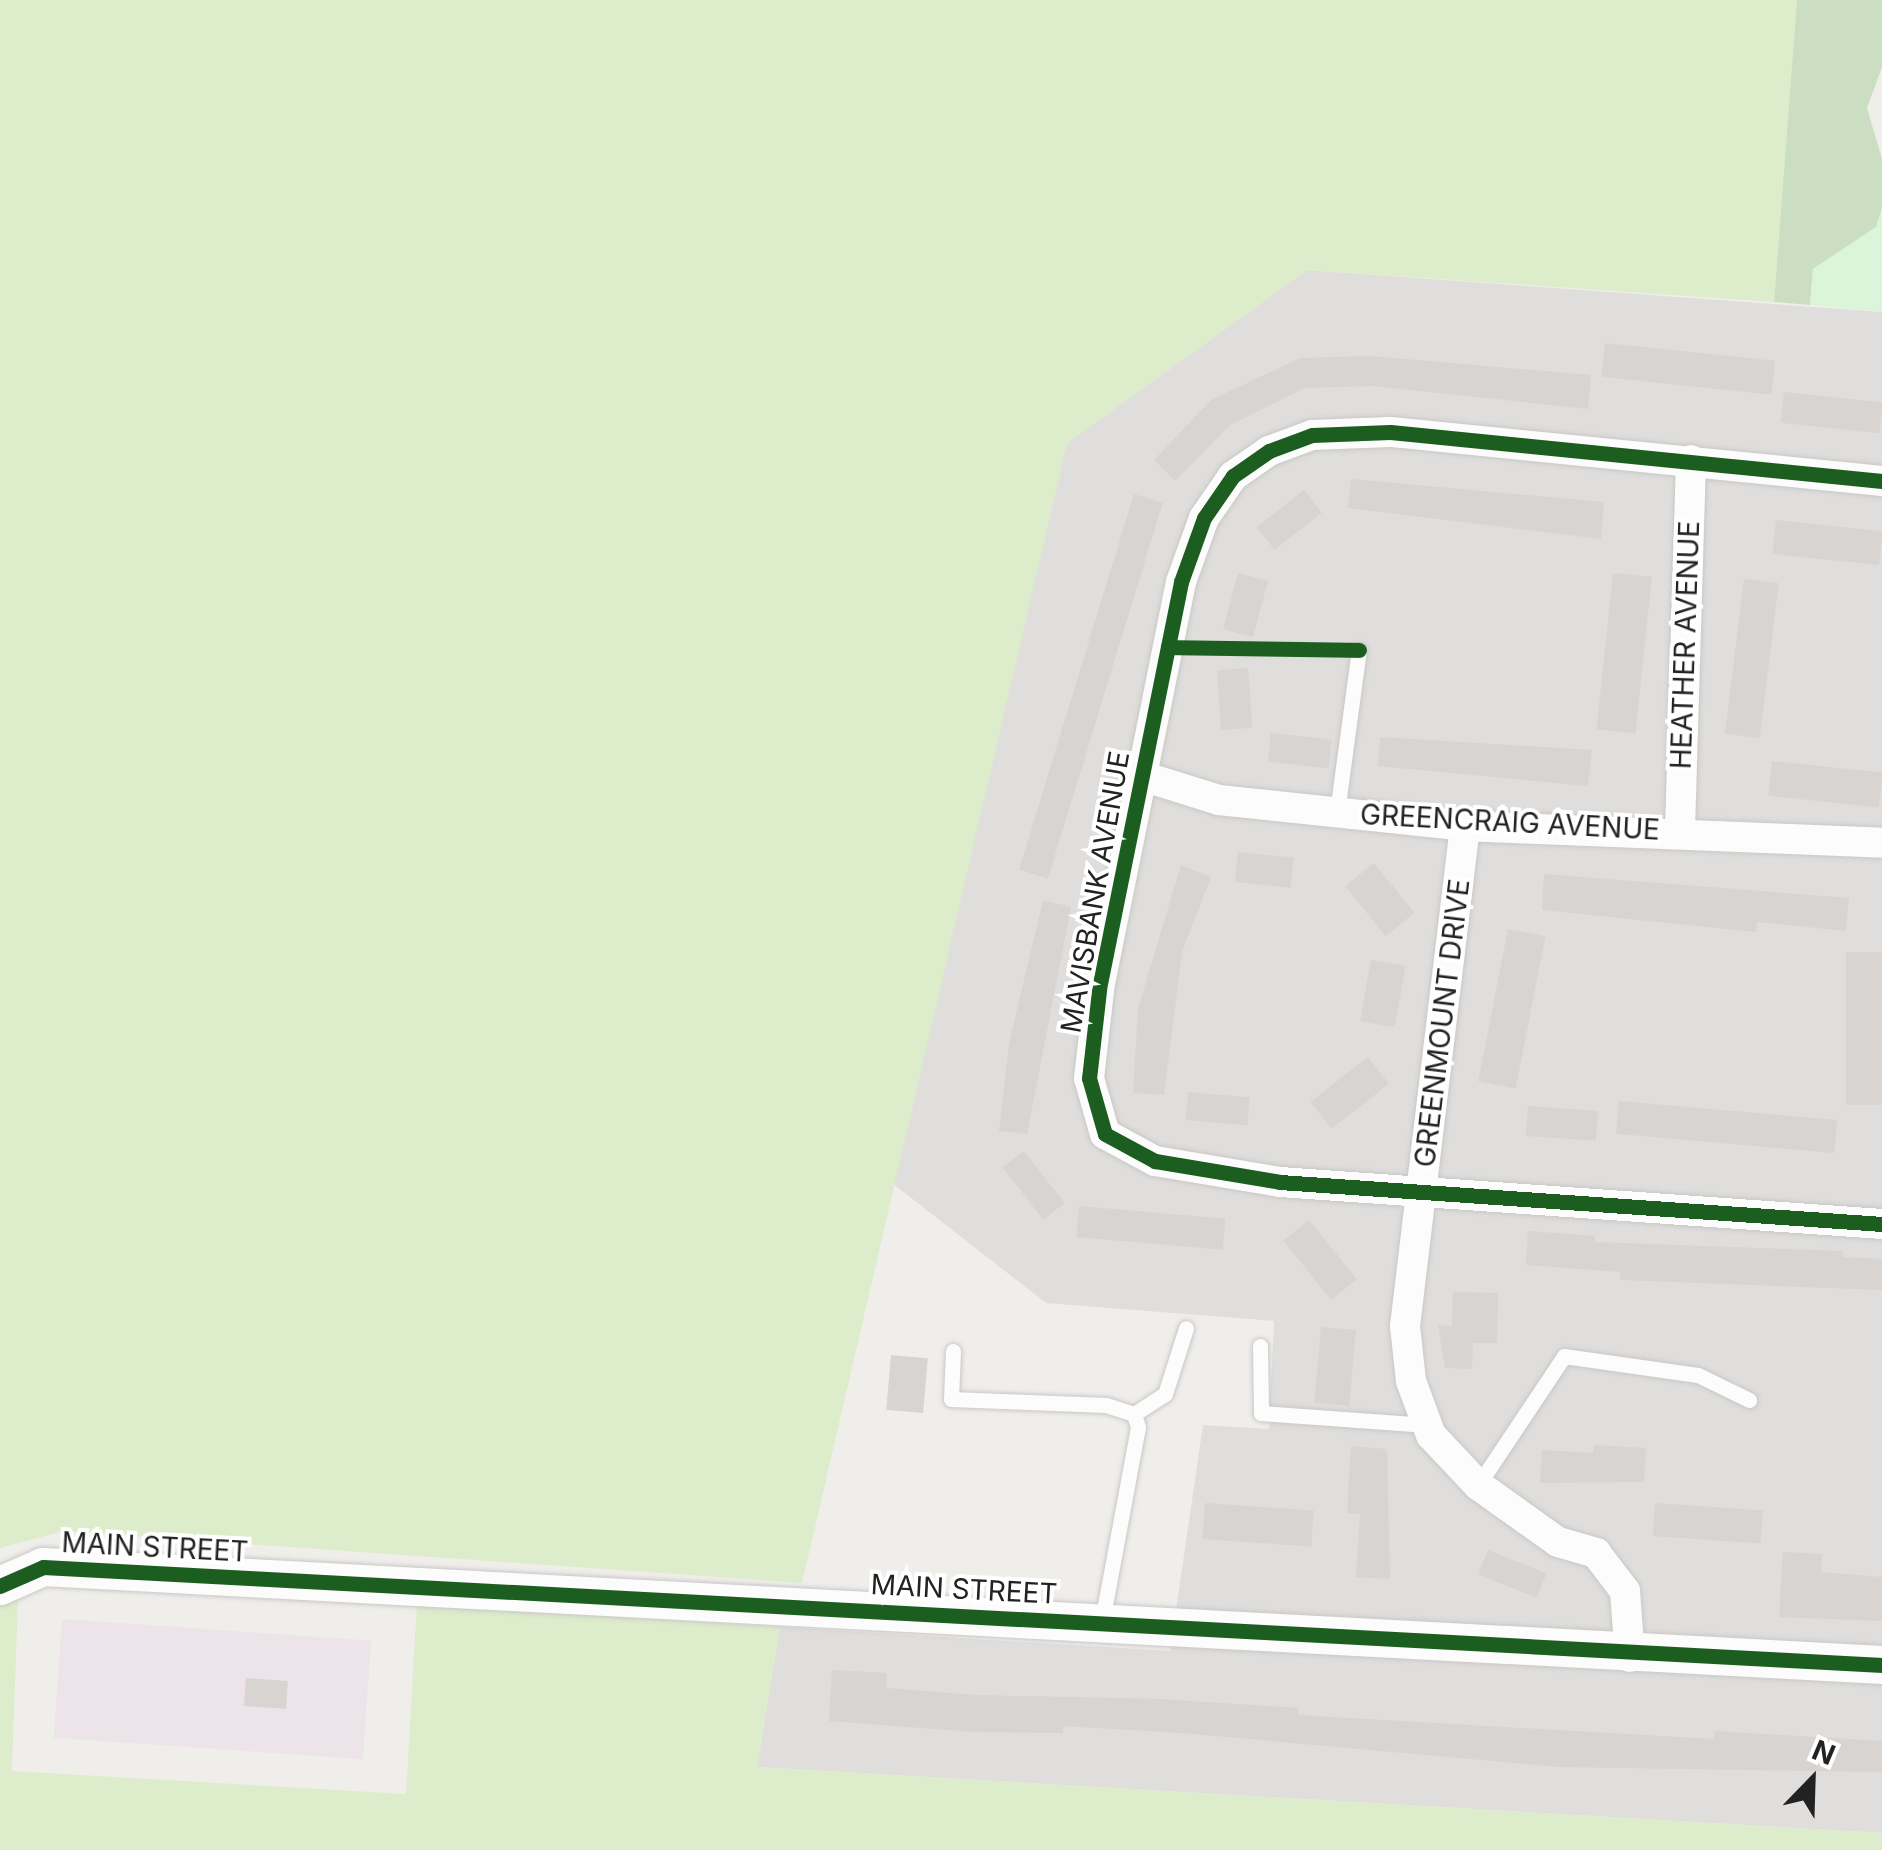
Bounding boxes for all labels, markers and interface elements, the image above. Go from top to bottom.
street label: HEATHER AVENUE [1664,520,1706,770]
street label: MAVISBANK AVENUE [1054,749,1136,1035]
street label: GREENCRAIG AVENUE [1359,797,1661,847]
street label: GREENMOUNT DRIVE [1408,877,1476,1169]
street label: MAIN STREET [61,1525,249,1569]
street label: MAIN STREET [870,1567,1058,1611]
north arrow [1762,1730,1862,1830]
text: N [1807,1733,1840,1772]

